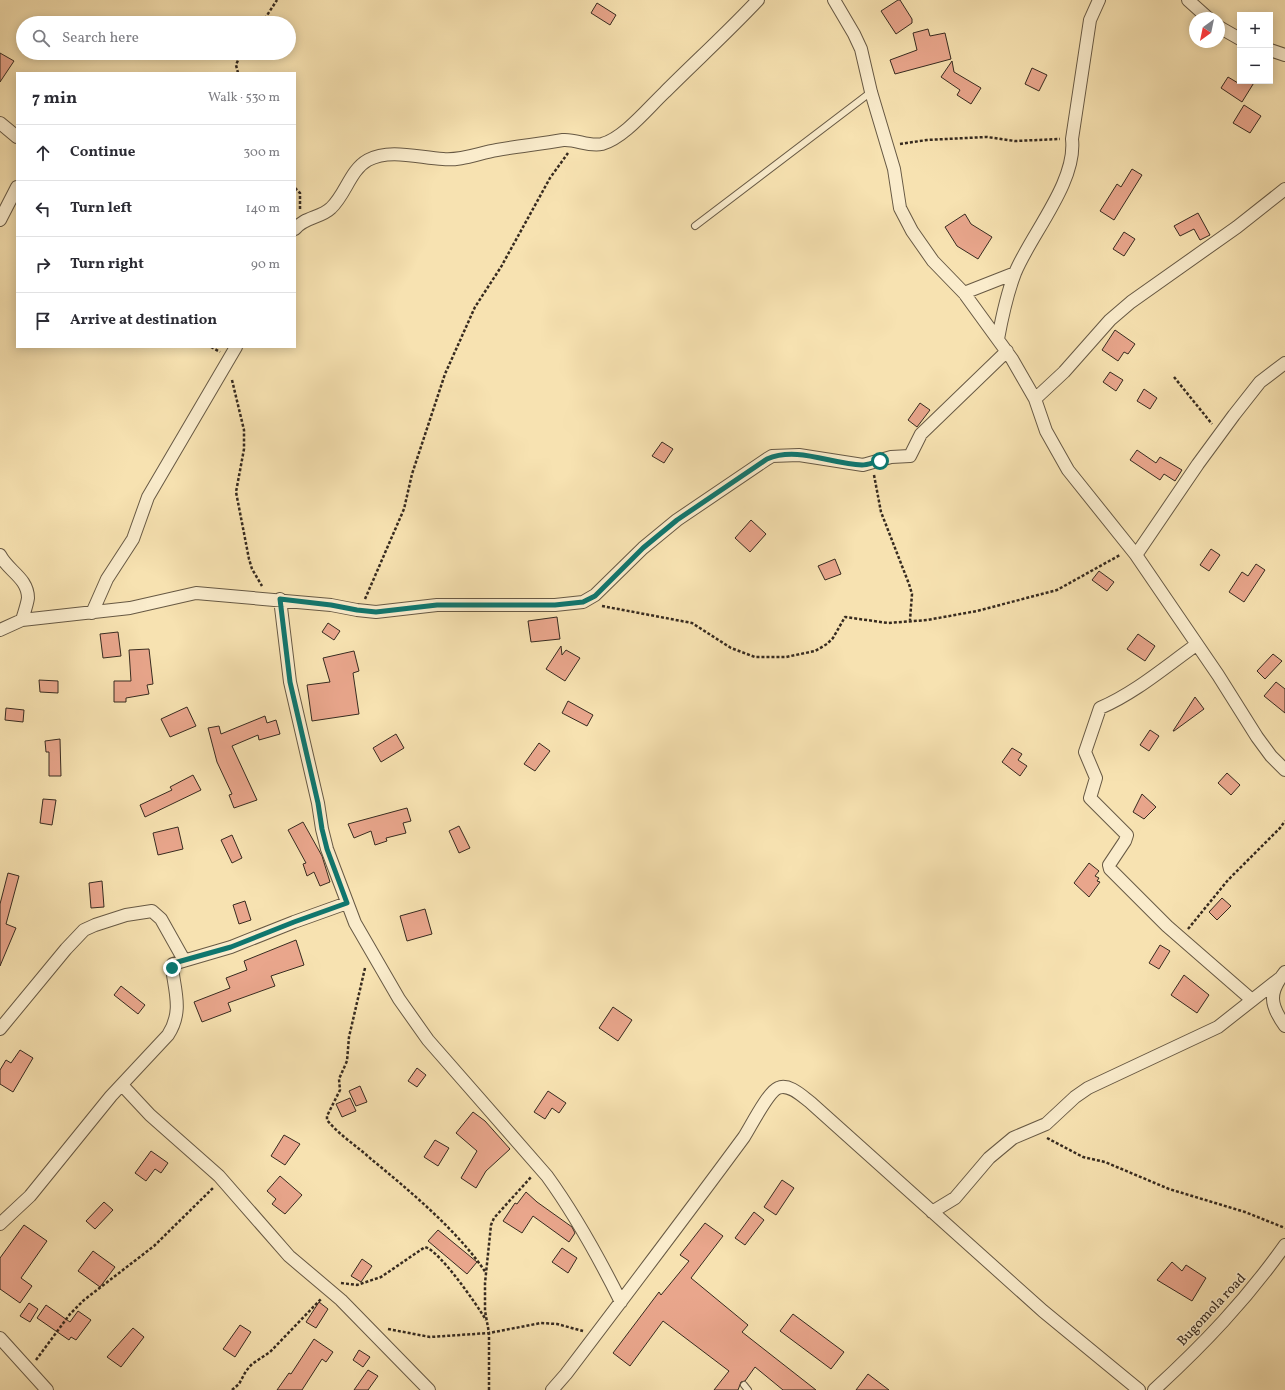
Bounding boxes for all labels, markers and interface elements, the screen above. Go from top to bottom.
north arrow [1189,12,1225,48]
map controls [1237,12,1273,84]
button: + [1237,12,1273,48]
search box [16,16,296,60]
icon: search [30,27,52,49]
text: Search here [62,28,139,49]
button: − [1237,48,1273,84]
text: 7 min [32,87,77,110]
text: Walk · 530 m [208,89,280,107]
icon: ahead [32,142,54,164]
text: Continue [70,142,135,163]
text: 300 m [244,144,280,162]
icon: left [32,198,54,220]
text: Turn left [70,198,132,219]
text: 140 m [246,200,280,218]
icon: right [32,254,54,276]
text: Turn right [70,254,144,275]
text: 90 m [251,256,280,274]
icon: arrive [32,310,54,332]
text: Arrive at destination [70,310,217,331]
route start [871,452,889,470]
route end [163,959,181,977]
street label: Bugomola road [1173,1269,1251,1351]

